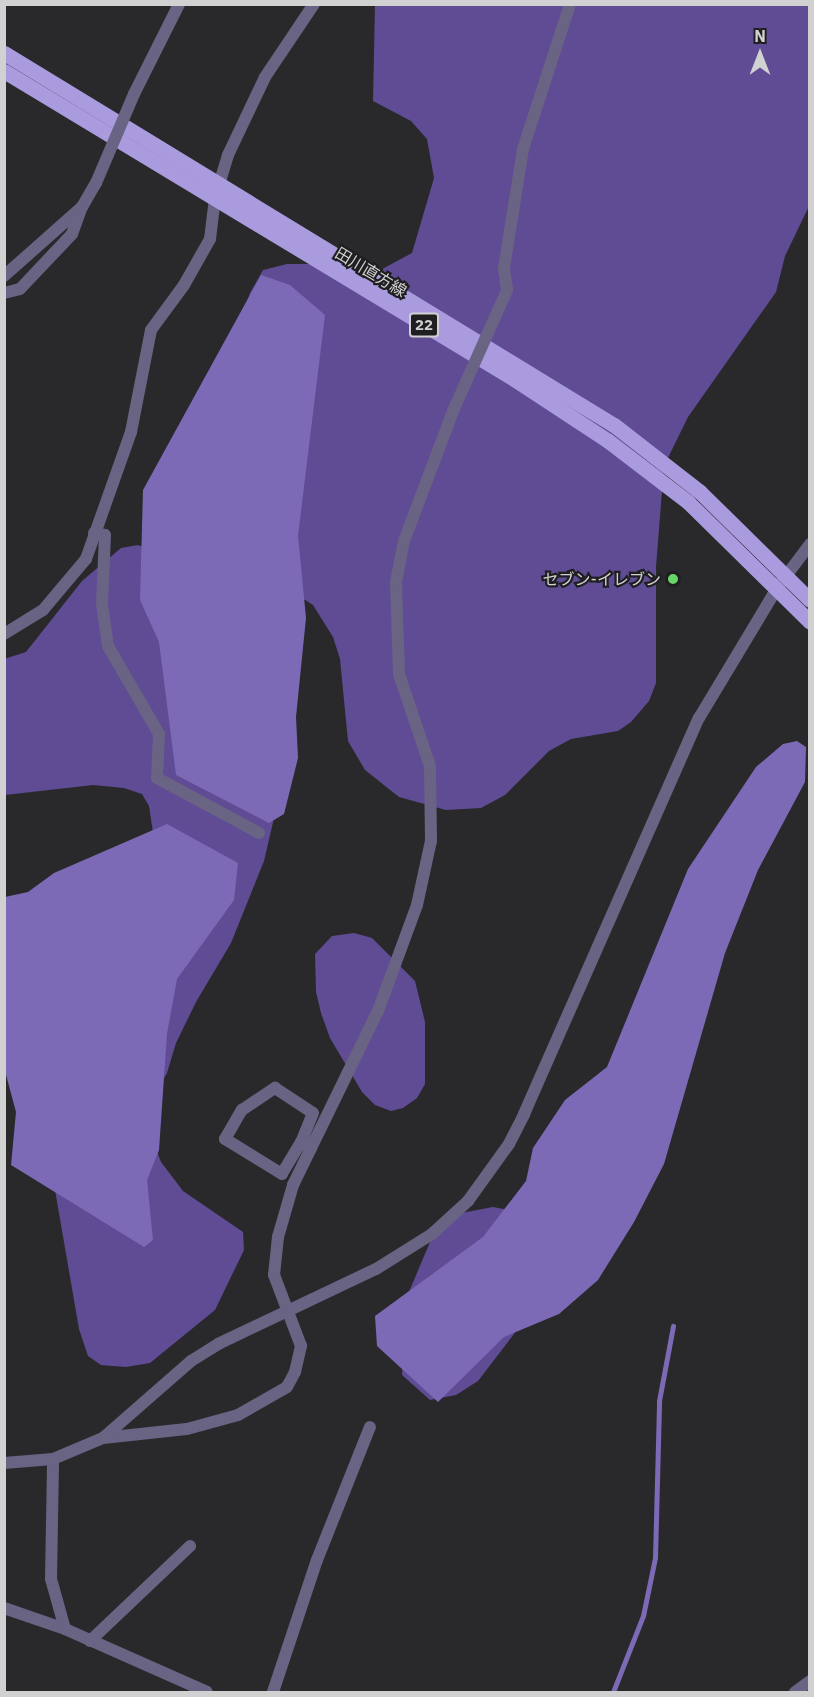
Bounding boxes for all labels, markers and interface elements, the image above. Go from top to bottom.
north arrow [730,24,790,84]
text: N [754,26,766,46]
street label: 田川直方線 [332,243,410,301]
road number: 22 [409,313,439,337]
place label: セブン-イレブン [543,569,661,589]
marker: セブン-イレブン [666,572,680,586]

